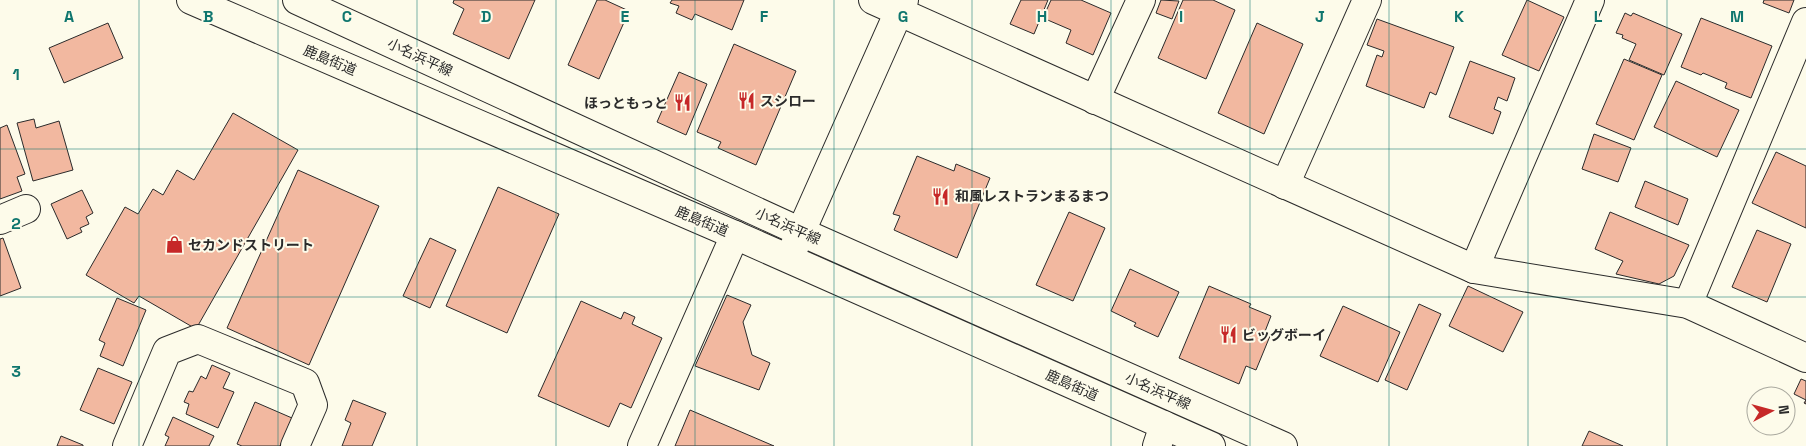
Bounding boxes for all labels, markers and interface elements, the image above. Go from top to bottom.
text: A [64,6,74,27]
text: B [203,6,213,27]
text: C [342,6,352,27]
text: D [481,6,491,27]
text: E [621,6,630,27]
text: F [760,6,769,27]
text: G [898,6,908,27]
text: H [1037,6,1047,27]
text: I [1179,6,1183,27]
text: J [1315,6,1325,27]
text: K [1454,6,1464,27]
text: L [1594,6,1603,27]
text: M [1730,6,1744,27]
street label: 小名浜平線 [384,34,456,80]
street label: 鹿島街道 [301,41,359,79]
text: 1 [12,64,20,85]
restaurant icon: スシロー [736,91,756,111]
place label: スシロー [760,92,816,110]
restaurant icon: ほっともっと [672,93,692,113]
place label: ほっともっと [584,94,668,112]
restaurant icon: 和風レストランまるまつ [931,186,951,206]
place label: 和風レストランまるまつ [955,187,1109,205]
street label: 鹿島街道 [673,202,731,240]
street label: 小名浜平線 [752,204,824,248]
text: 2 [11,213,21,234]
shop icon: セカンドストリート [164,235,184,255]
place label: セカンドストリート [188,236,314,254]
restaurant icon: ビッグボーイ [1218,325,1238,345]
place label: ビッグボーイ [1242,326,1326,344]
text: 3 [11,361,21,382]
street label: 鹿島街道 [1043,365,1101,405]
street label: 小名浜平線 [1122,369,1194,413]
north arrow [1746,386,1796,436]
text: N [1774,404,1793,415]

